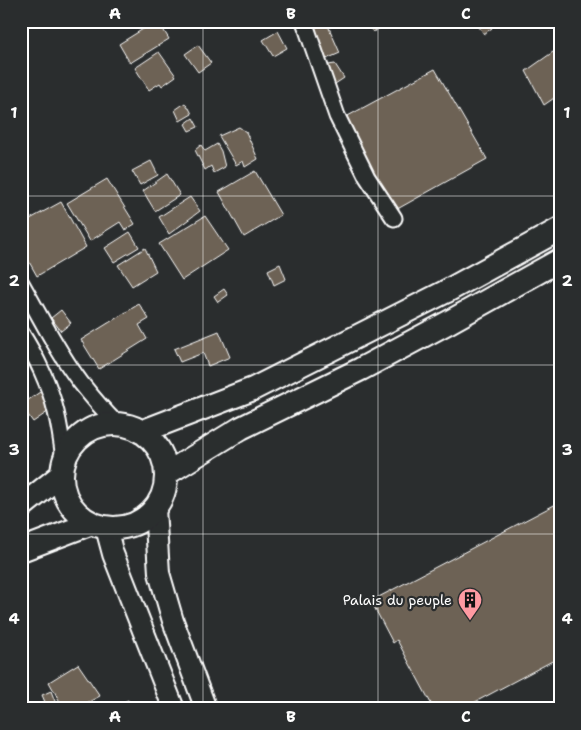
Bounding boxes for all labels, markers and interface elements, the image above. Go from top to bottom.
text: A [109,3,121,24]
text: B [286,3,296,24]
text: C [461,3,471,24]
text: 1 [10,102,18,123]
text: 1 [563,102,571,123]
text: 2 [8,270,20,291]
text: 2 [561,270,573,291]
text: 3 [8,439,20,460]
text: 3 [561,439,573,460]
building icon: Palais du peuple [457,587,483,621]
place label: Palais du peuple [343,591,452,609]
text: 4 [8,608,20,629]
text: 4 [561,608,573,629]
text: A [109,706,121,727]
text: B [286,706,296,727]
text: C [461,706,471,727]

